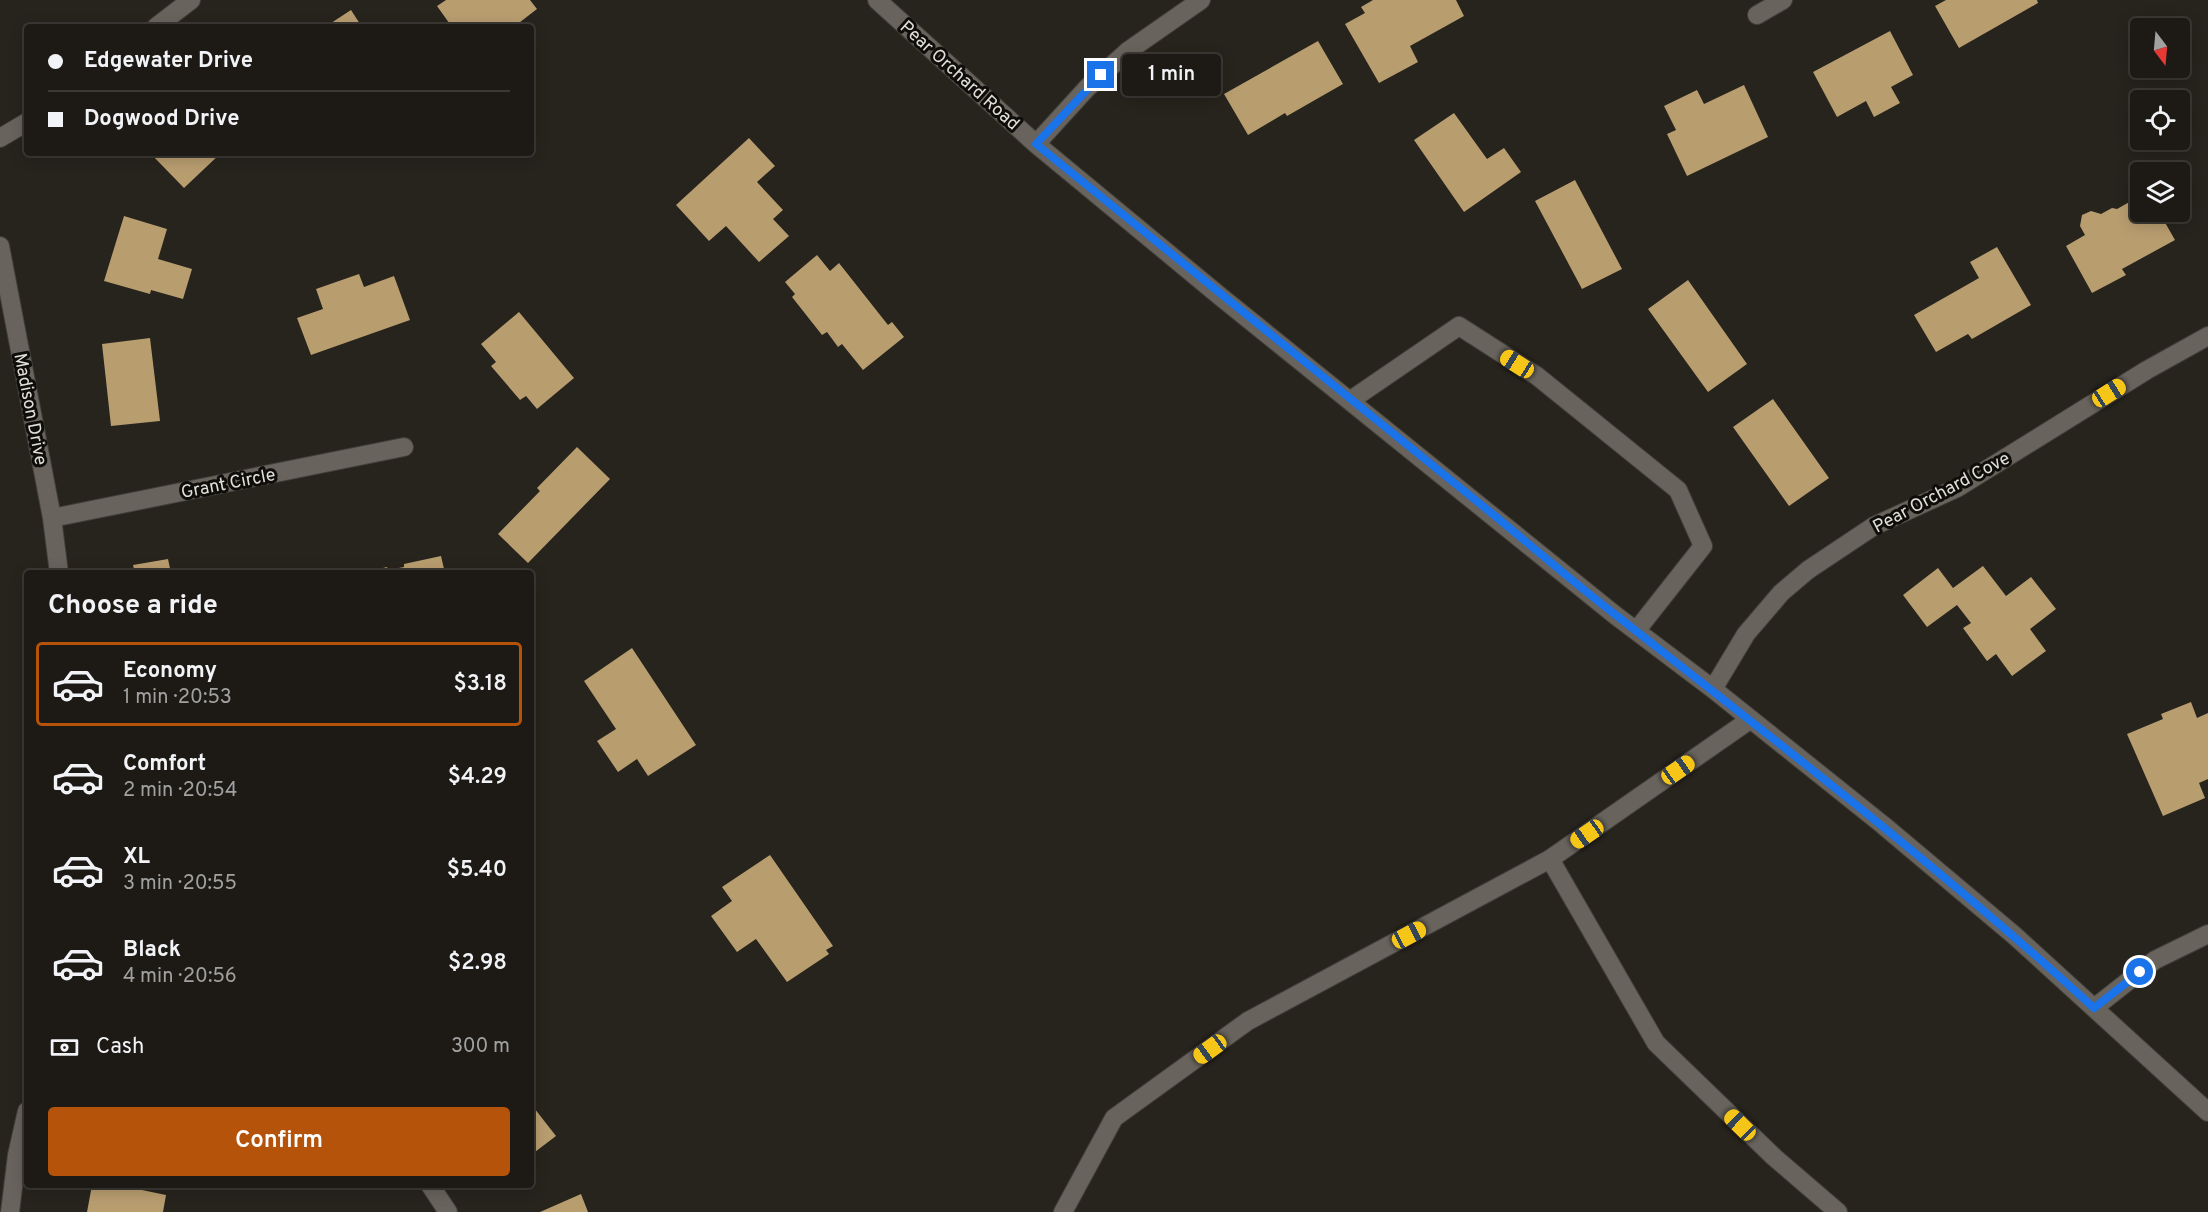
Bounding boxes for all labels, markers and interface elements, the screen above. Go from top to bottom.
street label: Pear Orchard Road [894,16,1024,136]
north arrow [2130,18,2190,78]
map controls [2130,18,2190,222]
text: Edgewater Drive [84,48,253,75]
callout: 1 min [1122,54,1221,96]
route end [1087,61,1114,88]
text: 1 min [1148,62,1195,88]
button: locate [2130,90,2190,150]
text: Dogwood Drive [84,106,239,133]
button: layers [2130,162,2190,222]
car [1497,347,1537,381]
street label: Madison Drive [7,351,52,467]
car [2089,376,2129,410]
street label: Pear Orchard Cove [1869,447,2014,539]
street label: Grant Circle [179,464,277,505]
text: Choose a ride [48,589,218,623]
icon: car [51,657,105,711]
text: Economy [123,658,217,685]
text: $3.18 [453,671,507,698]
text: 1 min · 20:53 [123,685,232,711]
icon: car [51,750,105,804]
text: Comfort [123,751,206,778]
car [1658,752,1698,788]
text: $4.29 [448,764,507,791]
text: 2 min · 20:54 [123,778,237,804]
car [1567,816,1607,852]
icon: car [51,843,105,897]
text: XL [123,844,150,871]
text: $5.40 [447,857,507,884]
text: 3 min · 20:55 [123,871,237,897]
car [1389,919,1429,951]
icon: car [51,936,105,990]
text: Black [123,937,181,964]
text: $2.98 [448,950,507,977]
route start [2126,958,2153,985]
text: 4 min · 20:56 [123,964,237,990]
icon: cash [48,1031,81,1064]
car [1190,1031,1230,1067]
text: Cash [96,1034,145,1061]
text: 300 m [451,1034,510,1060]
car [1721,1106,1759,1144]
button: Confirm [48,1107,510,1176]

